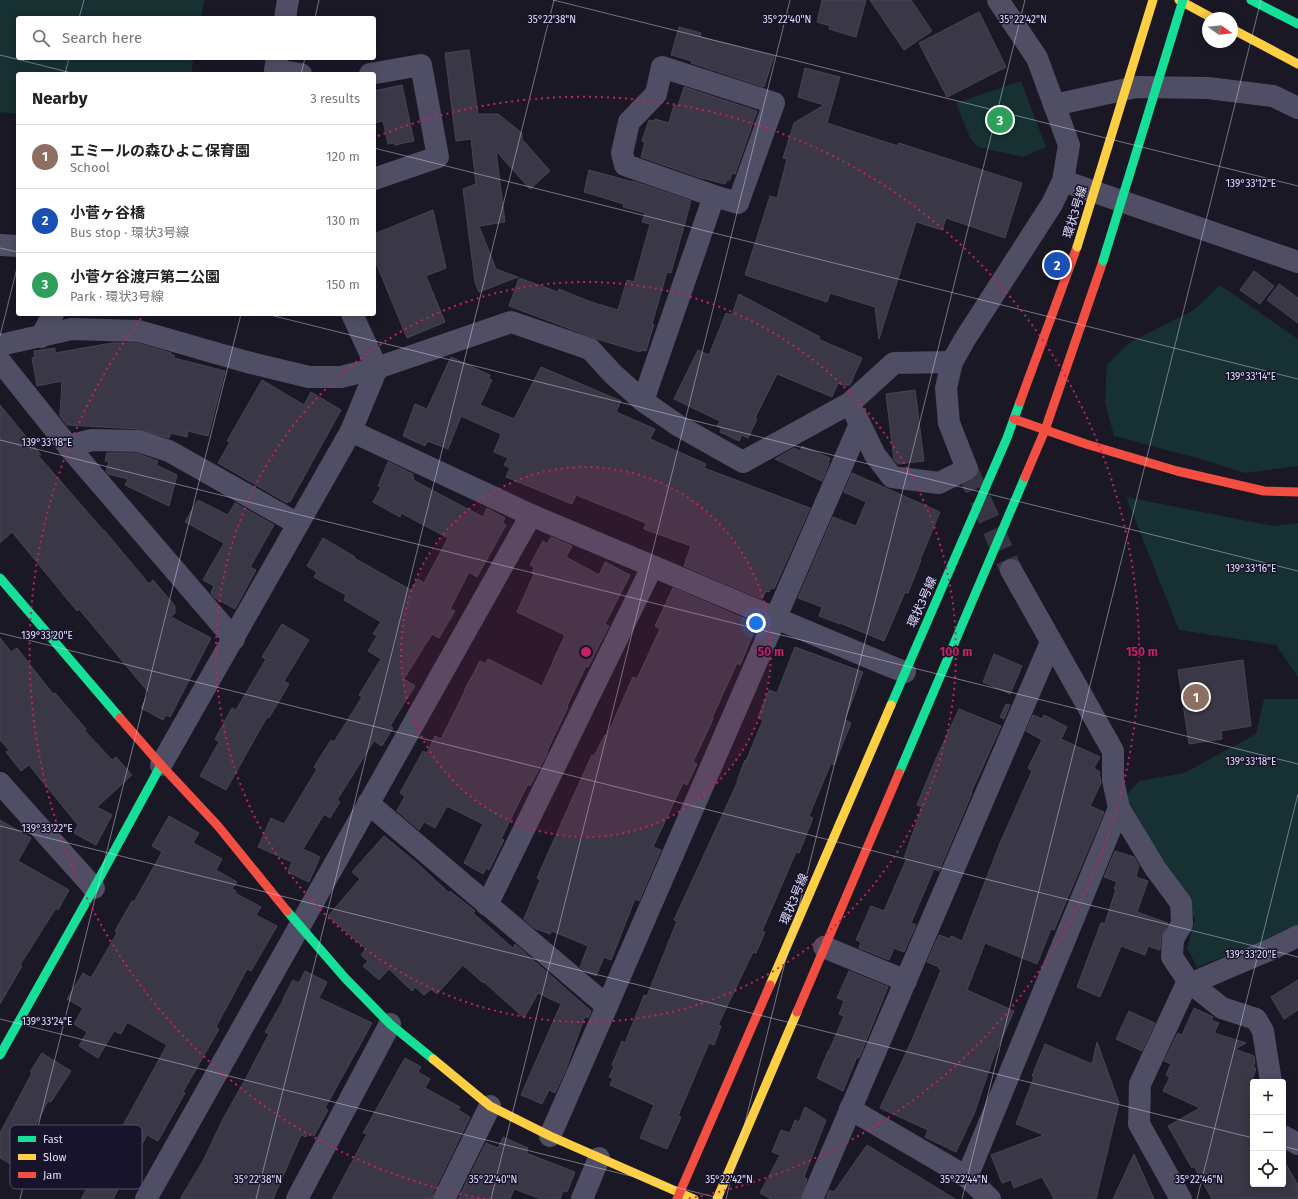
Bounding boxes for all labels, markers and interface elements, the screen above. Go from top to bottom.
north arrow [1202,12,1238,48]
text: 35°22'38"N [528,14,576,26]
text: 35°22'40"N [763,14,811,26]
text: 35°22'42"N [999,14,1047,26]
search box [16,16,376,60]
icon: search [30,27,52,49]
text: Search here [62,29,142,47]
text: Nearby [32,88,87,109]
text: 3 results [310,91,360,106]
pin: 3 [987,105,1013,135]
text: エミールの森ひよこ保育園 [70,142,250,160]
text: 1 [42,149,48,164]
text: 120 m [326,149,360,164]
text: School [70,160,110,175]
text: 139°33'12"E [1226,178,1276,190]
street label: 環状3号線 [1060,184,1090,240]
text: 小菅ヶ谷橋 [70,204,145,222]
text: 2 [42,213,48,228]
text: 130 m [326,213,360,228]
text: Bus stop · 環状3号線 [70,225,189,240]
pin: 2 [1044,250,1070,280]
text: 小菅ケ谷渡戸第二公園 [70,268,220,286]
text: 3 [42,277,48,292]
text: 150 m [326,277,360,292]
text: Park · 環状3号線 [70,289,164,304]
text: 139°33'14"E [1226,371,1276,383]
text: 139°33'18"E [22,437,72,449]
text: 139°33'16"E [1226,563,1276,575]
street label: 環状3号線 [905,574,939,630]
your location [746,613,766,633]
text: 139°33'20"E [21,630,73,642]
centre of rings [579,645,593,659]
text: 50 m [758,645,784,659]
text: 100 m [940,645,972,659]
text: 150 m [1126,645,1158,659]
pin: 1 [1183,682,1209,712]
text: 139°33'18"E [1226,756,1276,768]
text: 139°33'22"E [21,823,73,835]
street label: 環状3号線 [777,871,811,927]
text: 139°33'20"E [1225,949,1277,961]
text: 139°33'24"E [22,1016,72,1028]
map controls [1250,1079,1286,1187]
button: + [1250,1079,1286,1115]
button: − [1250,1115,1286,1151]
legend [10,1125,142,1189]
text: Fast [43,1133,63,1146]
text: Slow [43,1151,67,1164]
button: locate [1250,1151,1286,1187]
text: Jam [43,1169,62,1182]
text: 35°22'38"N [234,1174,282,1186]
text: 35°22'40"N [469,1174,517,1186]
text: 35°22'42"N [705,1174,753,1186]
text: 35°22'44"N [940,1174,988,1186]
text: 35°22'46"N [1175,1174,1223,1186]

